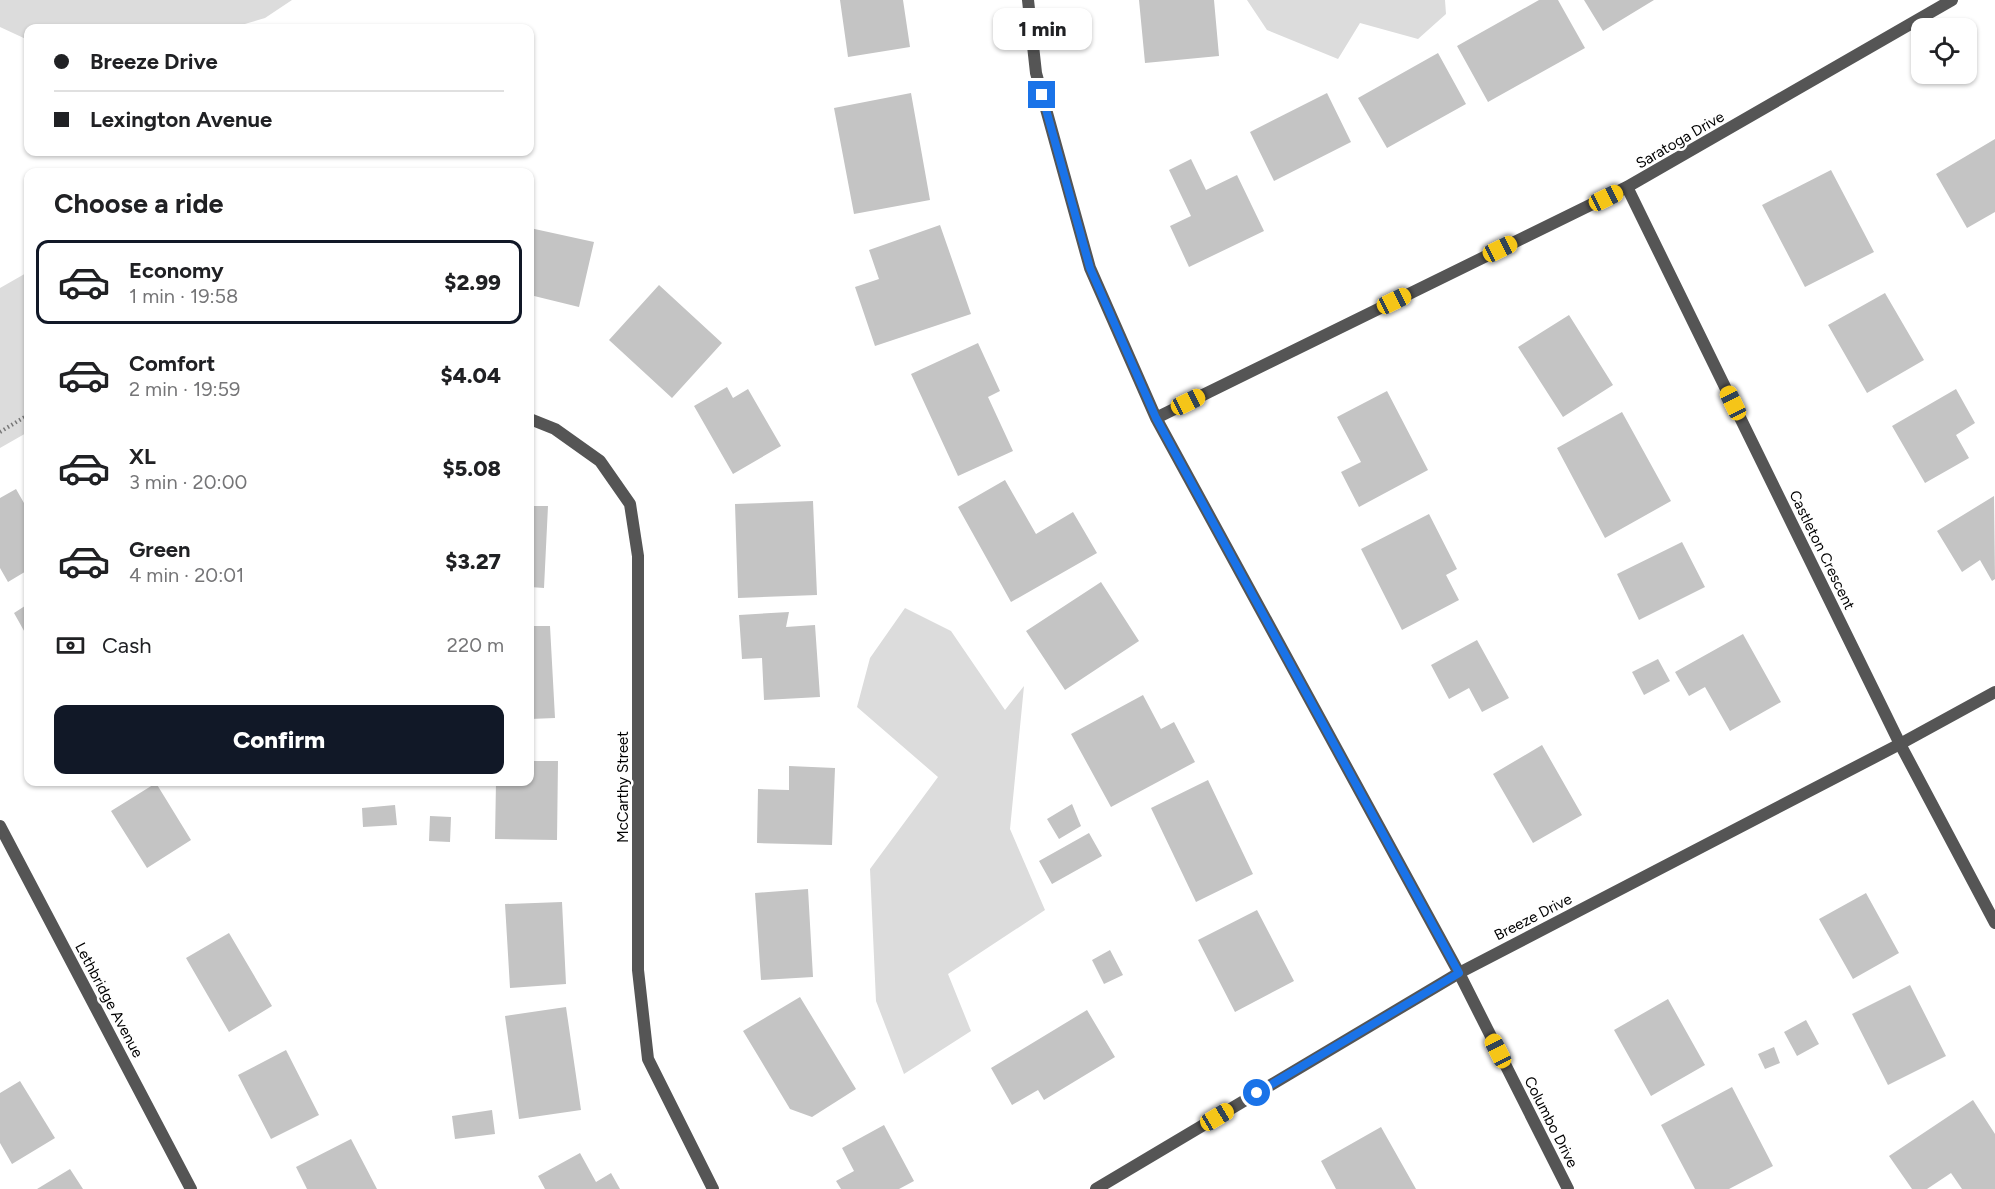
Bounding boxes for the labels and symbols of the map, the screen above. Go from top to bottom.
callout: 1 min [992,8,1092,50]
route end [1028,81,1055,108]
street label: Saratoga Drive [1633,108,1727,172]
car [1586,182,1626,214]
car [1480,233,1520,265]
car [1374,285,1414,317]
car [1717,383,1749,423]
car [1168,386,1208,418]
street label: Castleton Crescent [1785,487,1859,613]
street label: McCarthy Street [614,731,632,843]
street label: Breeze Drive [1491,890,1575,944]
street label: Lethbridge Avenue [71,939,147,1061]
car [1482,1031,1514,1071]
street label: Columbo Drive [1520,1073,1582,1171]
route start [1243,1079,1270,1106]
car [1197,1100,1237,1134]

